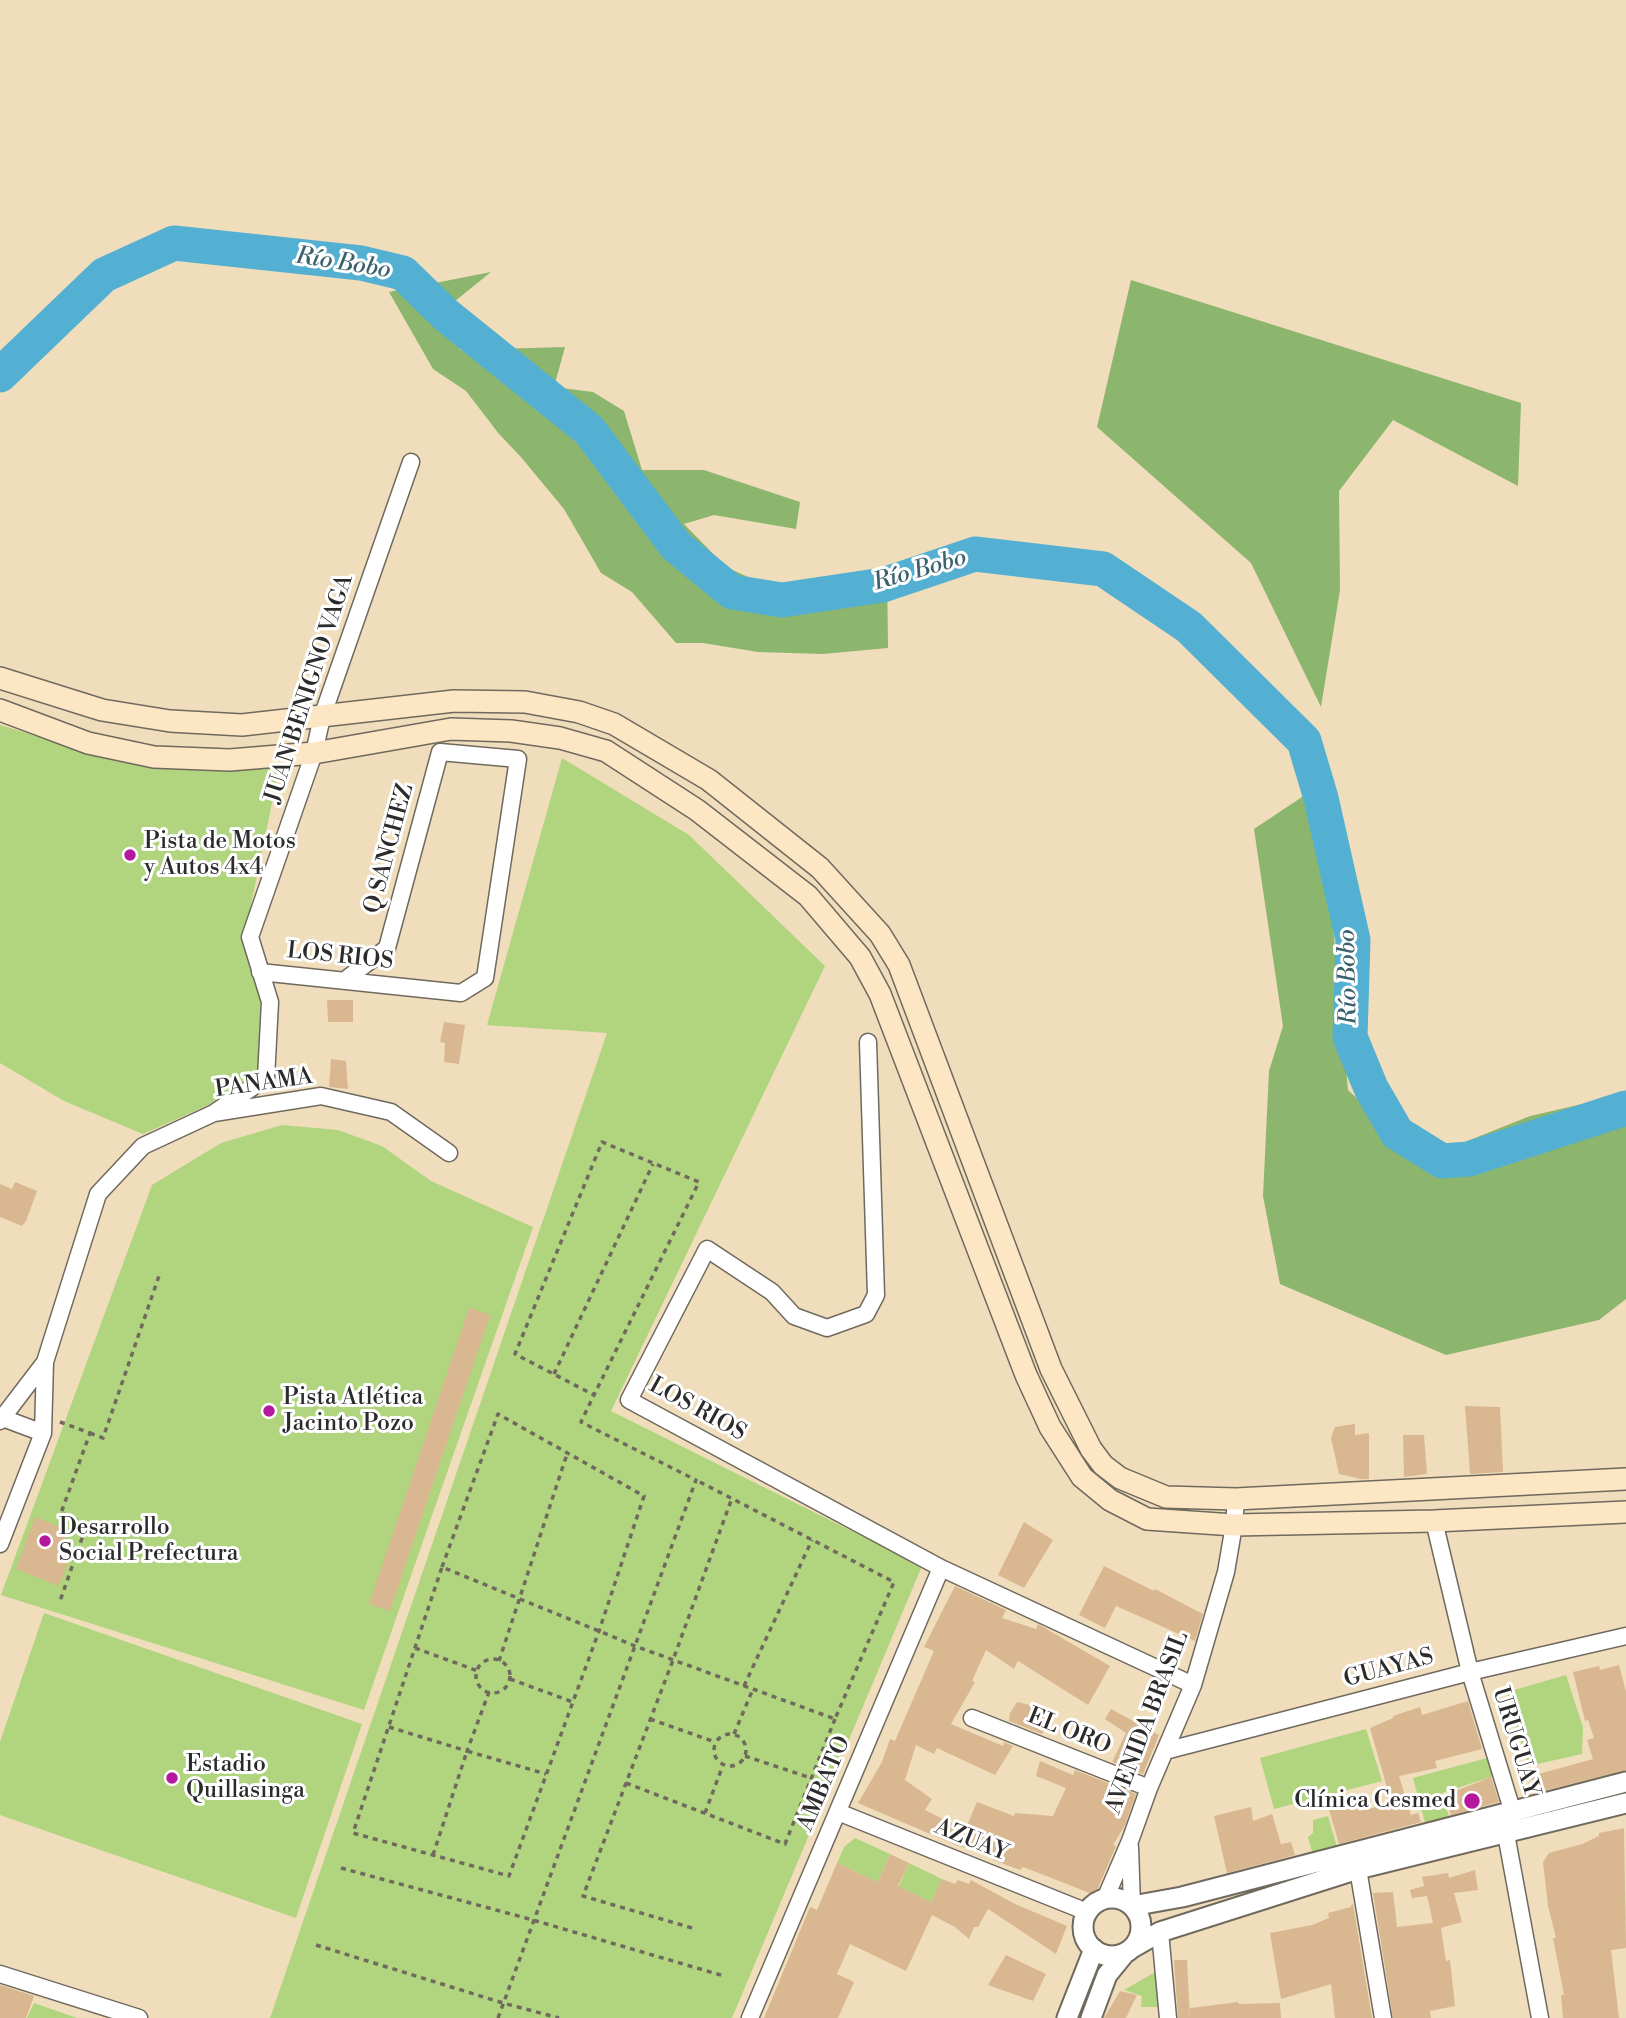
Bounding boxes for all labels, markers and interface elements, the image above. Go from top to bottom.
water label: Río Bobo [294,242,392,286]
water label: Río Bobo [870,544,970,598]
street label: JUAN BENIGNO VAGA [260,571,360,807]
street label: Q SANCHEZ [359,781,421,917]
place label: Pista de Motos y Autos 4x4 [144,828,296,882]
marker: Pista de Motos y Autos 4x4 [122,847,138,863]
water label: Río Bobo [1334,929,1364,1025]
street label: LOS RIOS [285,938,395,976]
street label: PANAMA [213,1063,315,1105]
street label: LOS RIOS [644,1372,750,1448]
place label: Pista Atlética Jacinto Pozo [283,1384,423,1438]
marker: Pista Atlética Jacinto Pozo [261,1403,277,1419]
place label: Desarrollo Social Prefectura [59,1514,238,1568]
marker: Desarrollo Social Prefectura [37,1533,53,1549]
street label: AVENIDA BRASIL [1101,1628,1195,1818]
street label: GUAYAS [1341,1644,1437,1694]
street label: URUGUAY [1485,1684,1545,1800]
street label: EL ORO [1023,1703,1115,1761]
street label: AMBATO [793,1732,857,1836]
place label: Estadio Quillasinga [186,1751,305,1805]
marker: Estadio Quillasinga [164,1770,180,1786]
place label: Clínica Cesmed [1294,1787,1456,1815]
marker: Clínica Cesmed [1462,1791,1482,1811]
street label: AZUAY [930,1814,1012,1868]

